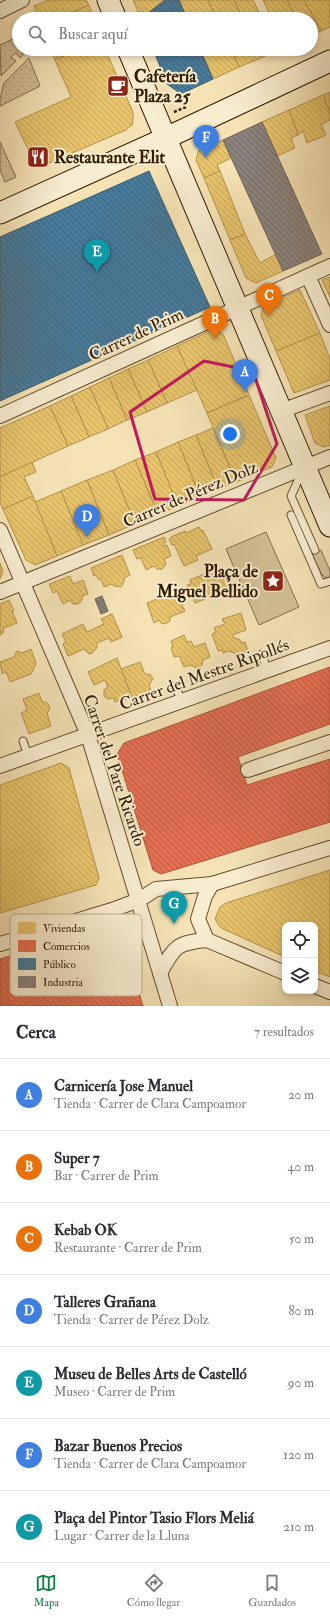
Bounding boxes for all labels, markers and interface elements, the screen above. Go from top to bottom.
search box [12,12,318,56]
icon: search [26,23,48,45]
text: Buscar aquí [58,25,127,44]
place label: Cafetería Plaza 25 [134,66,197,107]
cafe icon: Cafetería Plaza 25 [105,73,131,99]
pin: F [193,125,219,158]
restaurant icon: Restaurante Elit [25,144,51,170]
place label: Restaurante Elit [54,147,165,168]
pin: E [84,239,110,272]
pin: C [256,283,282,316]
street label: Carrer de Prim [86,303,187,366]
pin: B [202,306,228,339]
pin: A [232,359,258,392]
your location [220,424,240,444]
street label: Carrer de Pérez Dolz [120,457,261,532]
pin: D [74,504,100,537]
place label: Plaça de Miguel Bellido [156,561,259,603]
place icon: Plaça de Miguel Bellido [260,568,286,594]
street label: Carrer del Mestre Ripollés [117,634,292,716]
street label: Carrer del Pare Ricardo [79,692,150,849]
pin: G [161,891,187,924]
legend [10,914,142,996]
text: Viviendas [43,922,85,935]
map controls [282,922,318,994]
button: locate [282,922,318,958]
text: Comercios [43,940,90,953]
text: Público [43,958,76,971]
button: layers [282,958,318,994]
text: Industria [43,976,84,989]
text: Cerca [16,1022,56,1043]
text: 7 resultados [254,1024,314,1040]
text: Carnicería Jose Manuel [54,1077,193,1096]
text: A [25,1087,33,1103]
text: 20 m [288,1087,314,1103]
text: Tienda · Carrer de Clara Campoamor [54,1096,246,1112]
text: Super 7 [54,1149,100,1168]
text: B [25,1159,33,1175]
text: 40 m [288,1159,314,1175]
text: Bar · Carrer de Prim [54,1168,159,1184]
text: Kebab OK [54,1221,117,1240]
text: C [24,1231,34,1247]
text: 50 m [289,1231,314,1247]
text: Restaurante · Carrer de Prim [54,1240,202,1256]
text: Talleres Grañana [54,1293,156,1312]
text: D [24,1303,34,1319]
text: 80 m [288,1303,314,1319]
text: Tienda · Carrer de Pérez Dolz [54,1312,209,1328]
text: Museu de Belles Arts de Castelló [54,1365,247,1384]
text: E [24,1375,34,1391]
text: 90 m [288,1375,314,1391]
text: Museo · Carrer de Prim [54,1384,175,1400]
text: Bazar Buenos Precios [54,1437,182,1456]
text: F [25,1447,33,1463]
text: 120 m [283,1447,314,1463]
text: Tienda · Carrer de Clara Campoamor [54,1456,246,1472]
text: Plaça del Pintor Tasio Flors Meliá [54,1509,254,1528]
text: G [24,1519,34,1535]
text: 210 m [283,1519,314,1535]
text: Lugar · Carrer de la Lluna [54,1528,190,1544]
tab: Mapa [34,1572,59,1609]
tab: Cómo llegar [127,1572,180,1609]
tab: Guardados [248,1572,296,1609]

